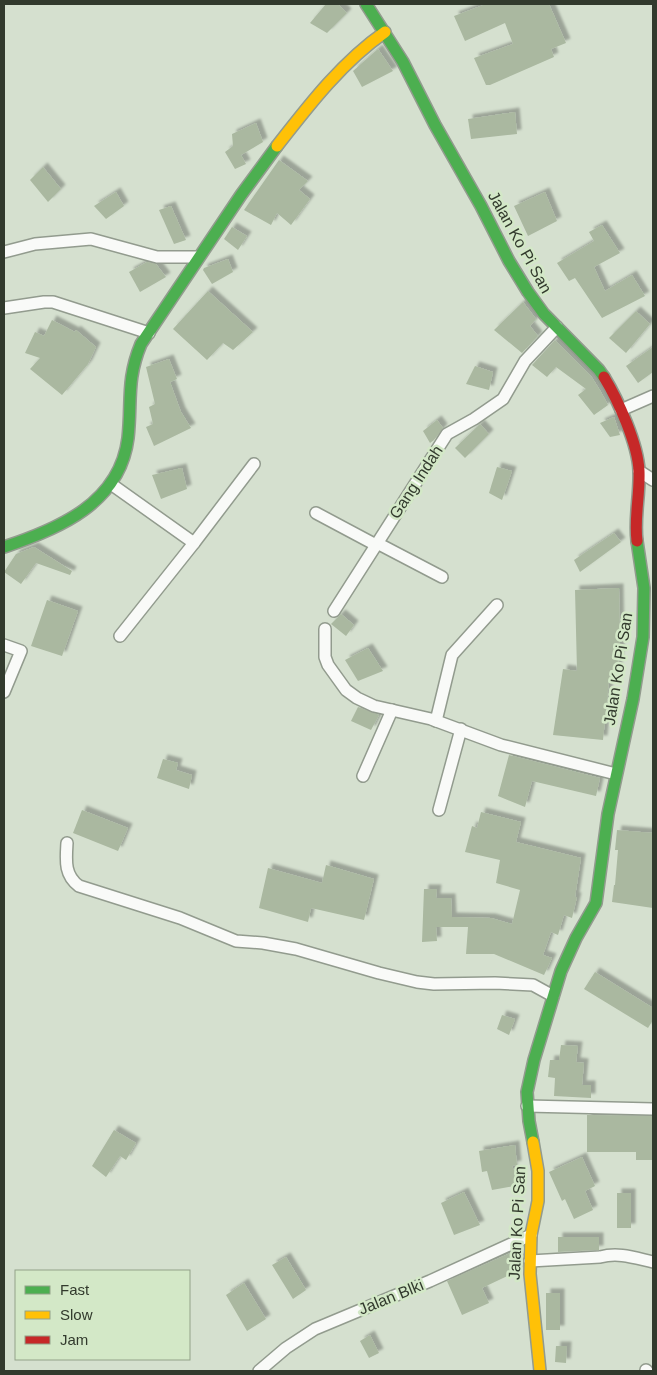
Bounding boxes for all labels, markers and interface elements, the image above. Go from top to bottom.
street label: Jalan Ko Pi San [485,188,555,296]
street label: Gang Indah [386,442,446,522]
street label: Jalan Ko Pi San [601,611,635,727]
street label: Jalan Ko Pi San [506,1166,528,1280]
legend [15,1270,190,1360]
street label: Jalan Blki [356,1276,426,1318]
text: Fast [60,1281,90,1298]
text: Slow [60,1306,93,1323]
text: Jam [60,1331,88,1348]

